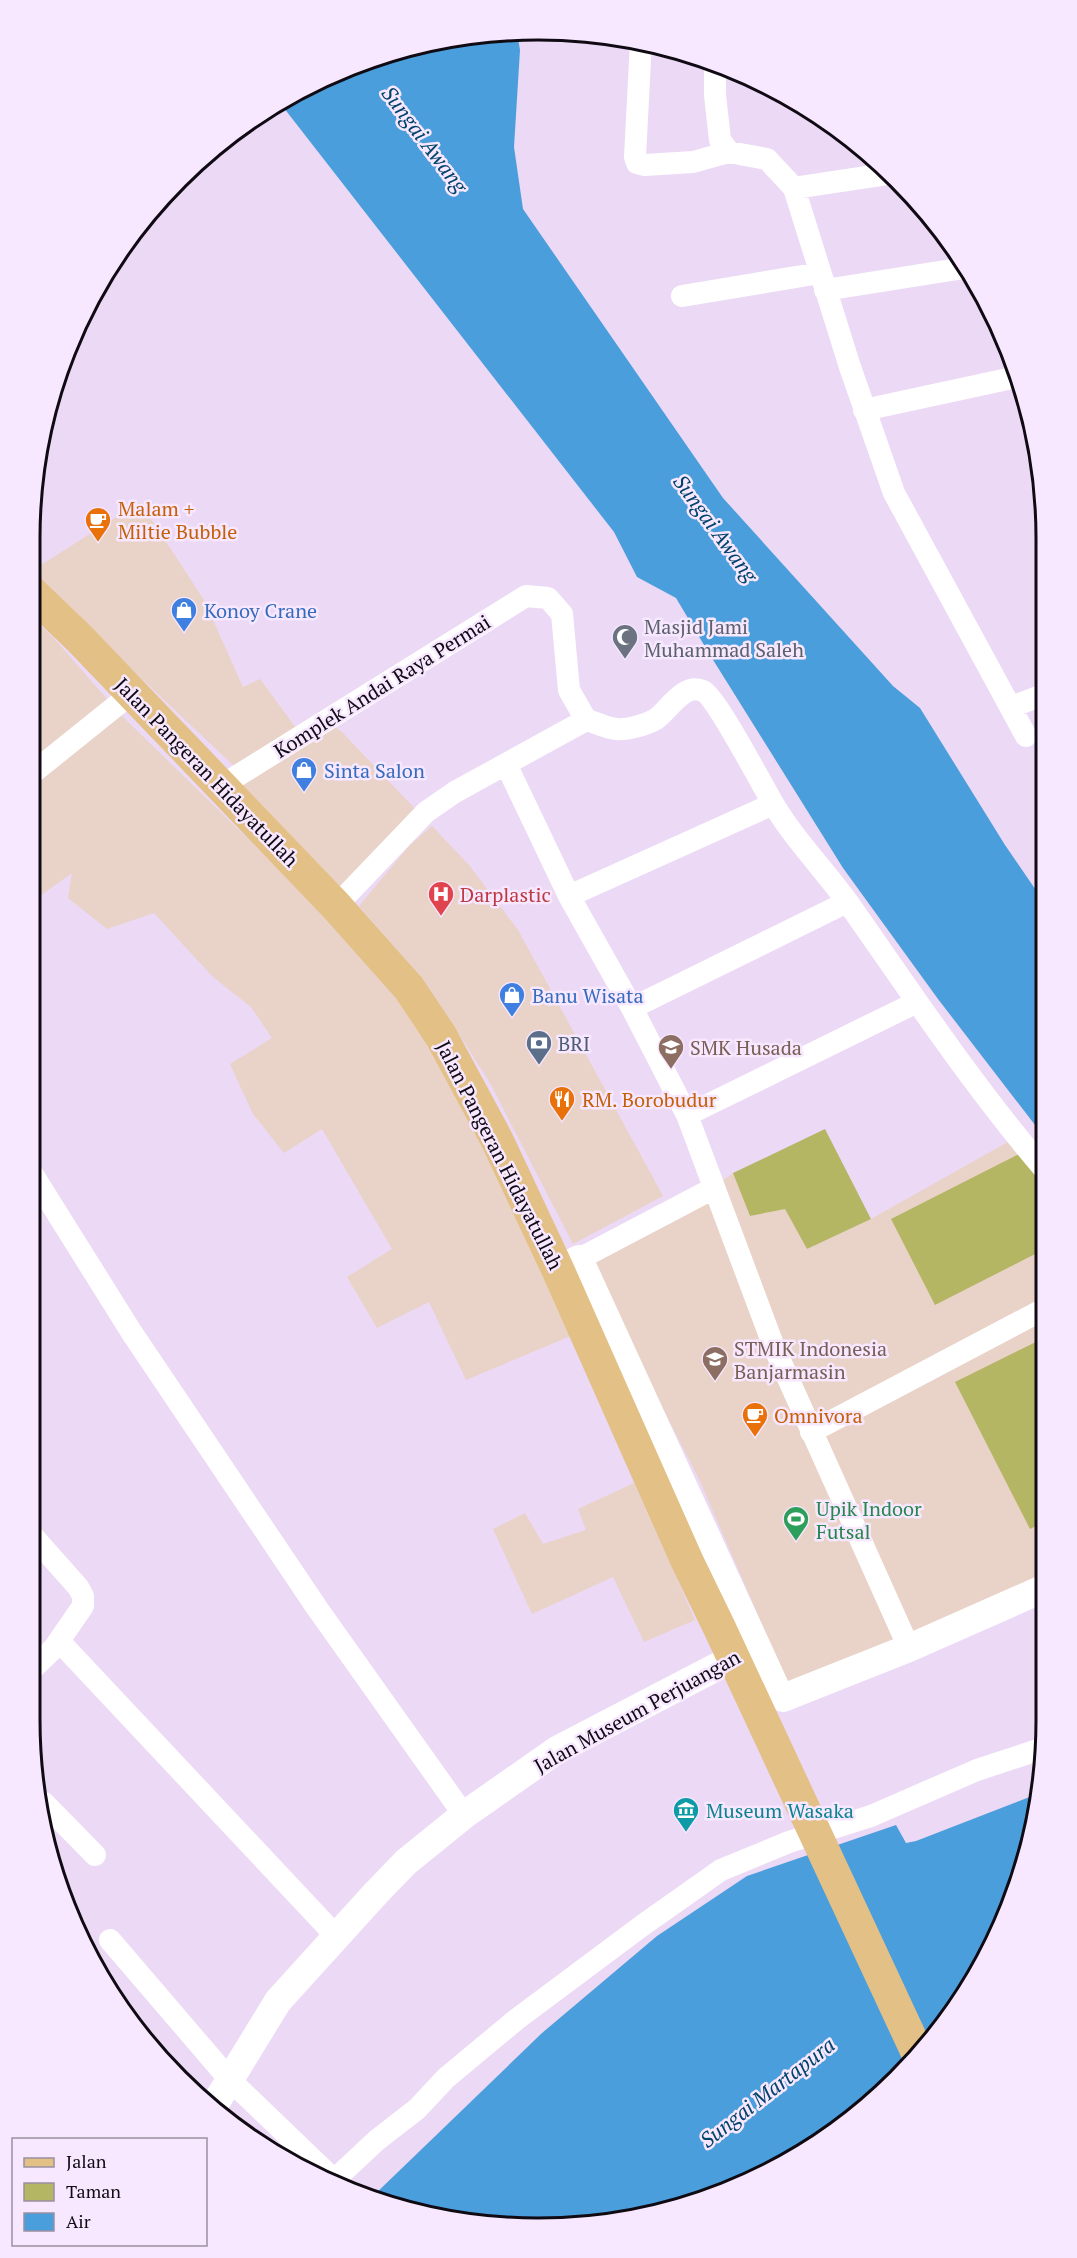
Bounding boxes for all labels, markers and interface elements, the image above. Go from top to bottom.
water label: Sungai Awang [376,80,475,199]
water label: Sungai Awang [667,469,766,589]
place label: Malam + Miltie Bubble [118,495,237,545]
cafe icon: Malam + Miltie Bubble [83,505,113,543]
shop icon: Konoy Crane [169,595,199,633]
place label: Konoy Crane [204,597,317,624]
street label: Komplek Andai Raya Permai [269,608,495,764]
place label: Masjid Jami Muhammad Saleh [644,613,804,663]
mosque icon: Masjid Jami Muhammad Saleh [610,622,640,660]
street label: Jalan Pangeran Hidayatullah [109,671,305,873]
shop icon: Sinta Salon [289,755,319,793]
place label: Sinta Salon [324,757,425,784]
hospital icon: Darplastic [426,879,456,917]
place label: Darplastic [460,881,551,908]
shop icon: Banu Wisata [497,980,527,1018]
place label: Banu Wisata [532,982,644,1009]
bank icon: BRI [524,1028,554,1066]
place label: BRI [558,1030,590,1057]
school or university icon: SMK Husada [656,1032,686,1070]
place label: SMK Husada [690,1034,802,1061]
street label: Jalan Pangeran Hidayatullah [430,1036,570,1274]
restaurant icon: RM. Borobudur [547,1084,577,1122]
place label: RM. Borobudur [582,1086,717,1113]
place label: STMIK Indonesia Banjarmasin [734,1335,887,1385]
school or university icon: STMIK Indonesia Banjarmasin [700,1344,730,1382]
cafe icon: Omnivora [740,1400,770,1438]
place label: Omnivora [774,1402,863,1429]
place label: Upik Indoor Futsal [816,1495,922,1545]
sports icon: Upik Indoor Futsal [781,1504,811,1542]
street label: Jalan Museum Perjuangan [529,1643,745,1779]
museum icon: Museum Wasaka [671,1795,701,1833]
place label: Museum Wasaka [706,1797,854,1824]
water label: Sungai Martapura [694,2030,840,2154]
legend [12,2138,207,2246]
text: Jalan [66,2149,107,2173]
text: Taman [66,2179,121,2203]
text: Air [66,2209,91,2233]

